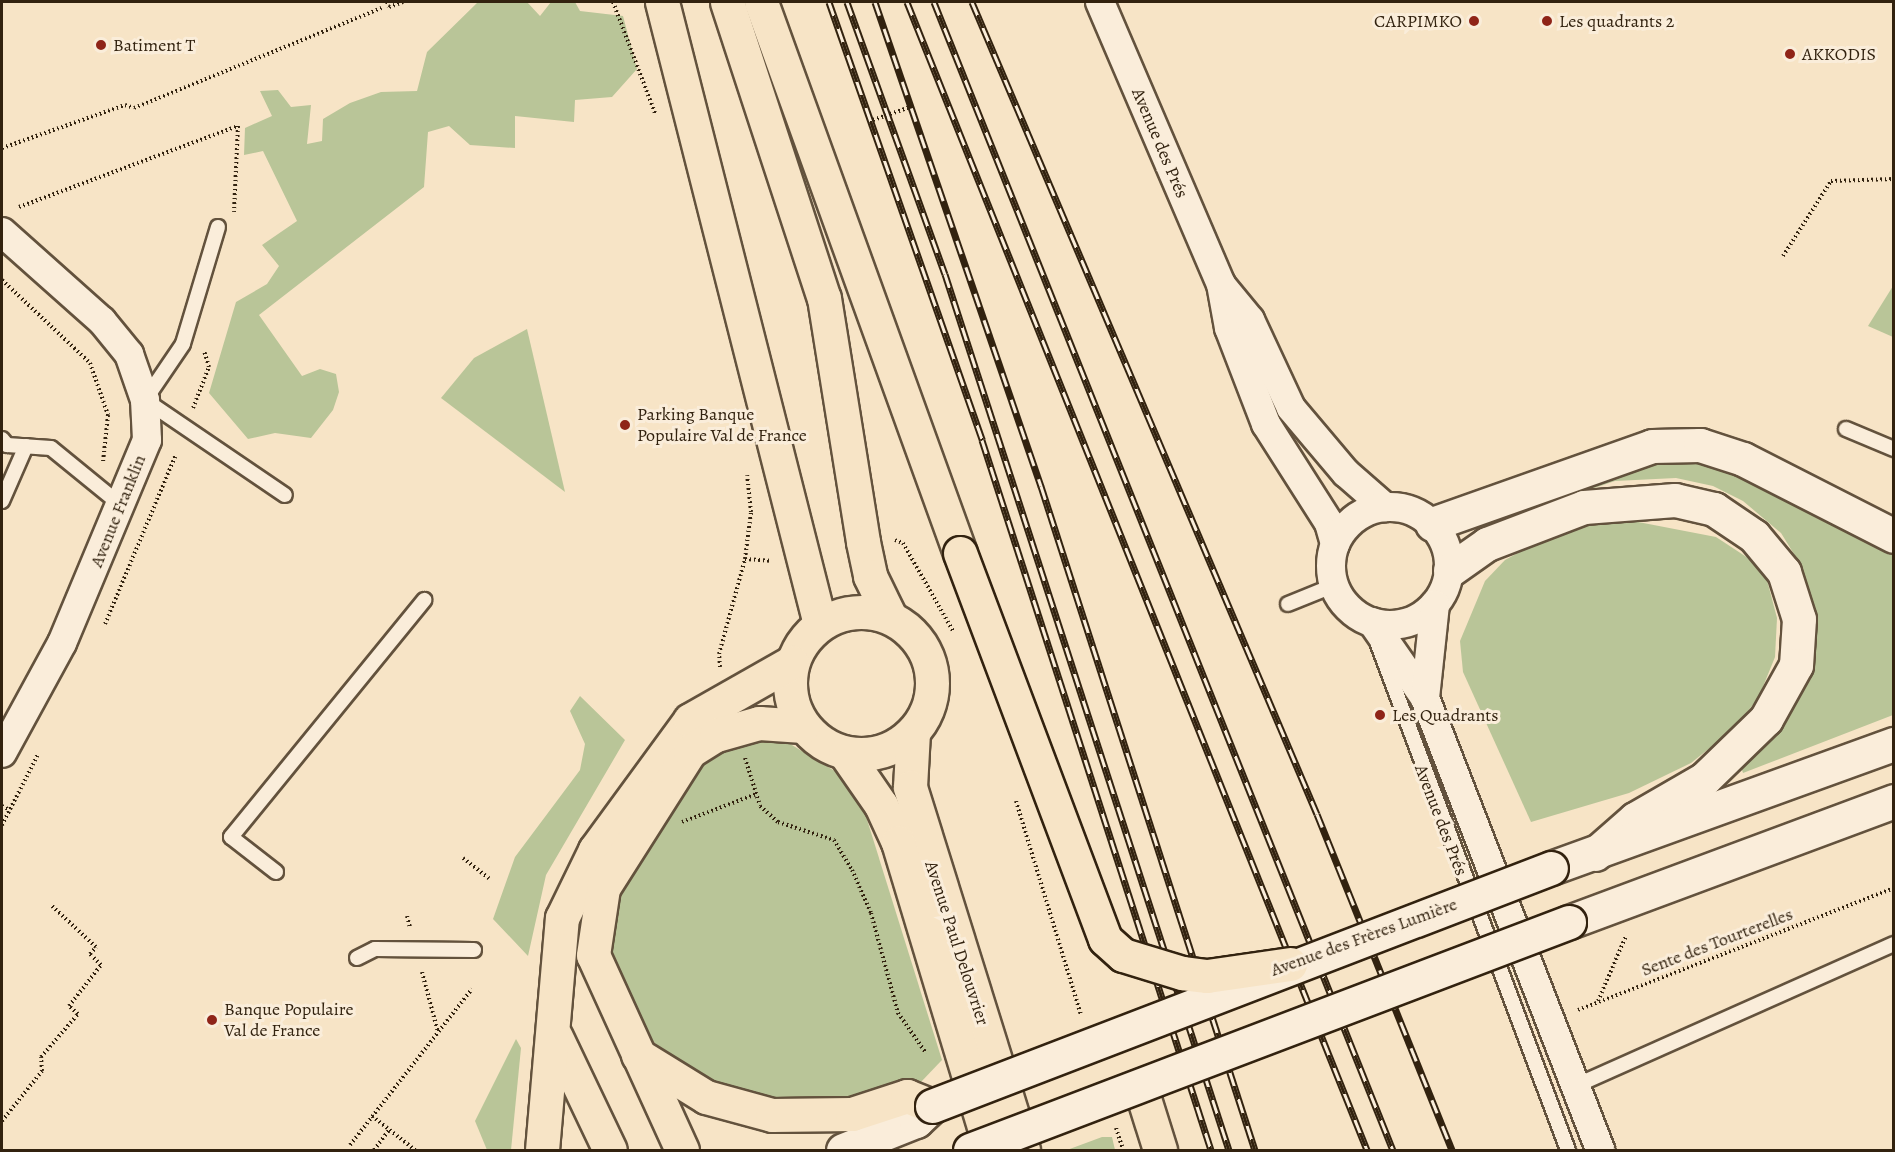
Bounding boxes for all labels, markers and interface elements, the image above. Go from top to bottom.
place label: CARPIMKO [1374,10,1462,32]
place label: Les quadrants 2 [1559,10,1674,32]
marker: CARPIMKO [1467,14,1481,28]
marker: Les quadrants 2 [1540,14,1554,28]
place label: Batiment T [113,34,195,56]
marker: Batiment T [94,38,108,52]
place label: AKKODIS [1802,43,1876,65]
marker: AKKODIS [1783,47,1797,61]
street label: Avenue des Prés [1127,85,1193,201]
place label: Parking Banque Populaire Val de France [637,404,807,446]
marker: Parking Banque Populaire Val de France [618,418,632,432]
street label: Avenue Franklin [86,452,150,570]
place label: Les Quadrants [1392,704,1498,726]
marker: Les Quadrants [1373,708,1387,722]
street label: Avenue des Prés [1410,761,1472,879]
street label: Avenue Paul Delouvrier [920,858,994,1028]
street label: Avenue des Frères Lumière [1268,893,1460,981]
street label: Sente des Tourterelles [1638,903,1796,981]
place label: Banque Populaire Val de France [224,999,354,1042]
marker: Banque Populaire Val de France [205,1013,219,1027]

